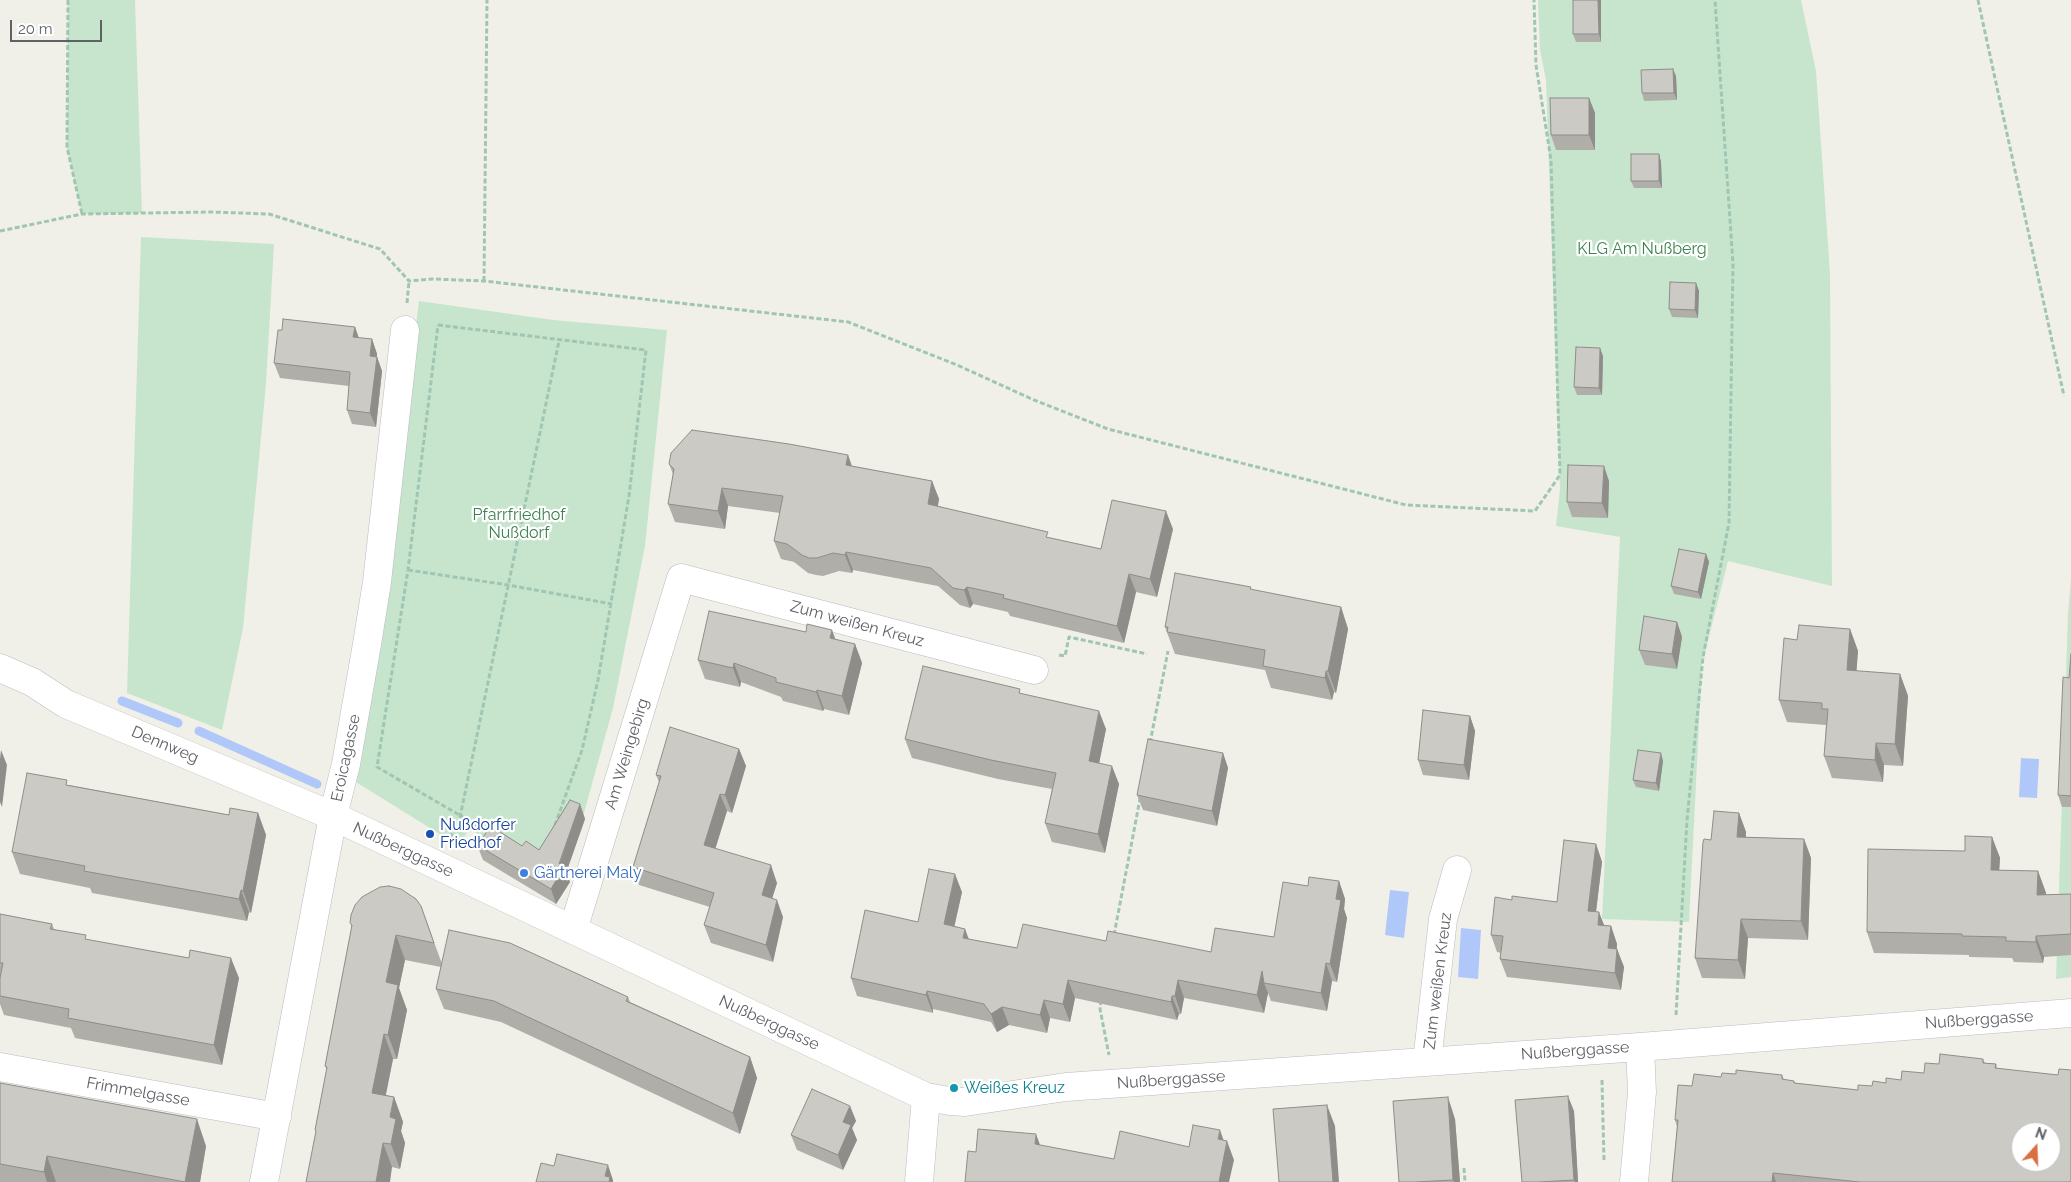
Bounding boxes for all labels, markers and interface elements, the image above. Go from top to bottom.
scale bar [12,10,105,42]
text: 20 m [18,20,53,38]
park label: KLG Am Nußberg [1577,239,1707,259]
park label: Pfarrfriedhof Nußdorf [473,505,565,543]
street label: Zum weißen Kreuz [788,597,926,651]
street label: Am Weingebirg [601,696,653,812]
street label: Eroicagasse [327,712,365,804]
street label: Dennweg [128,722,202,768]
place label: Nußdorfer Friedhof [440,815,516,853]
street label: Nußberggasse [350,818,456,882]
marker: Nußdorfer Friedhof [424,828,436,840]
place label: Gärtnerei Maly [534,863,642,883]
marker: Gärtnerei Maly [518,867,530,879]
street label: Zum weißen Kreuz [1420,911,1456,1051]
street label: Nußberggasse [716,991,822,1055]
street label: Nußberggasse [1924,1007,2034,1033]
street label: Nußberggasse [1520,1038,1630,1064]
street label: Nußberggasse [1116,1067,1226,1093]
street label: Frimmelgasse [85,1073,191,1111]
place label: Weißes Kreuz [964,1078,1065,1098]
marker: Weißes Kreuz [948,1082,960,1094]
north arrow [2011,1122,2061,1172]
text: N [2033,1124,2049,1143]

